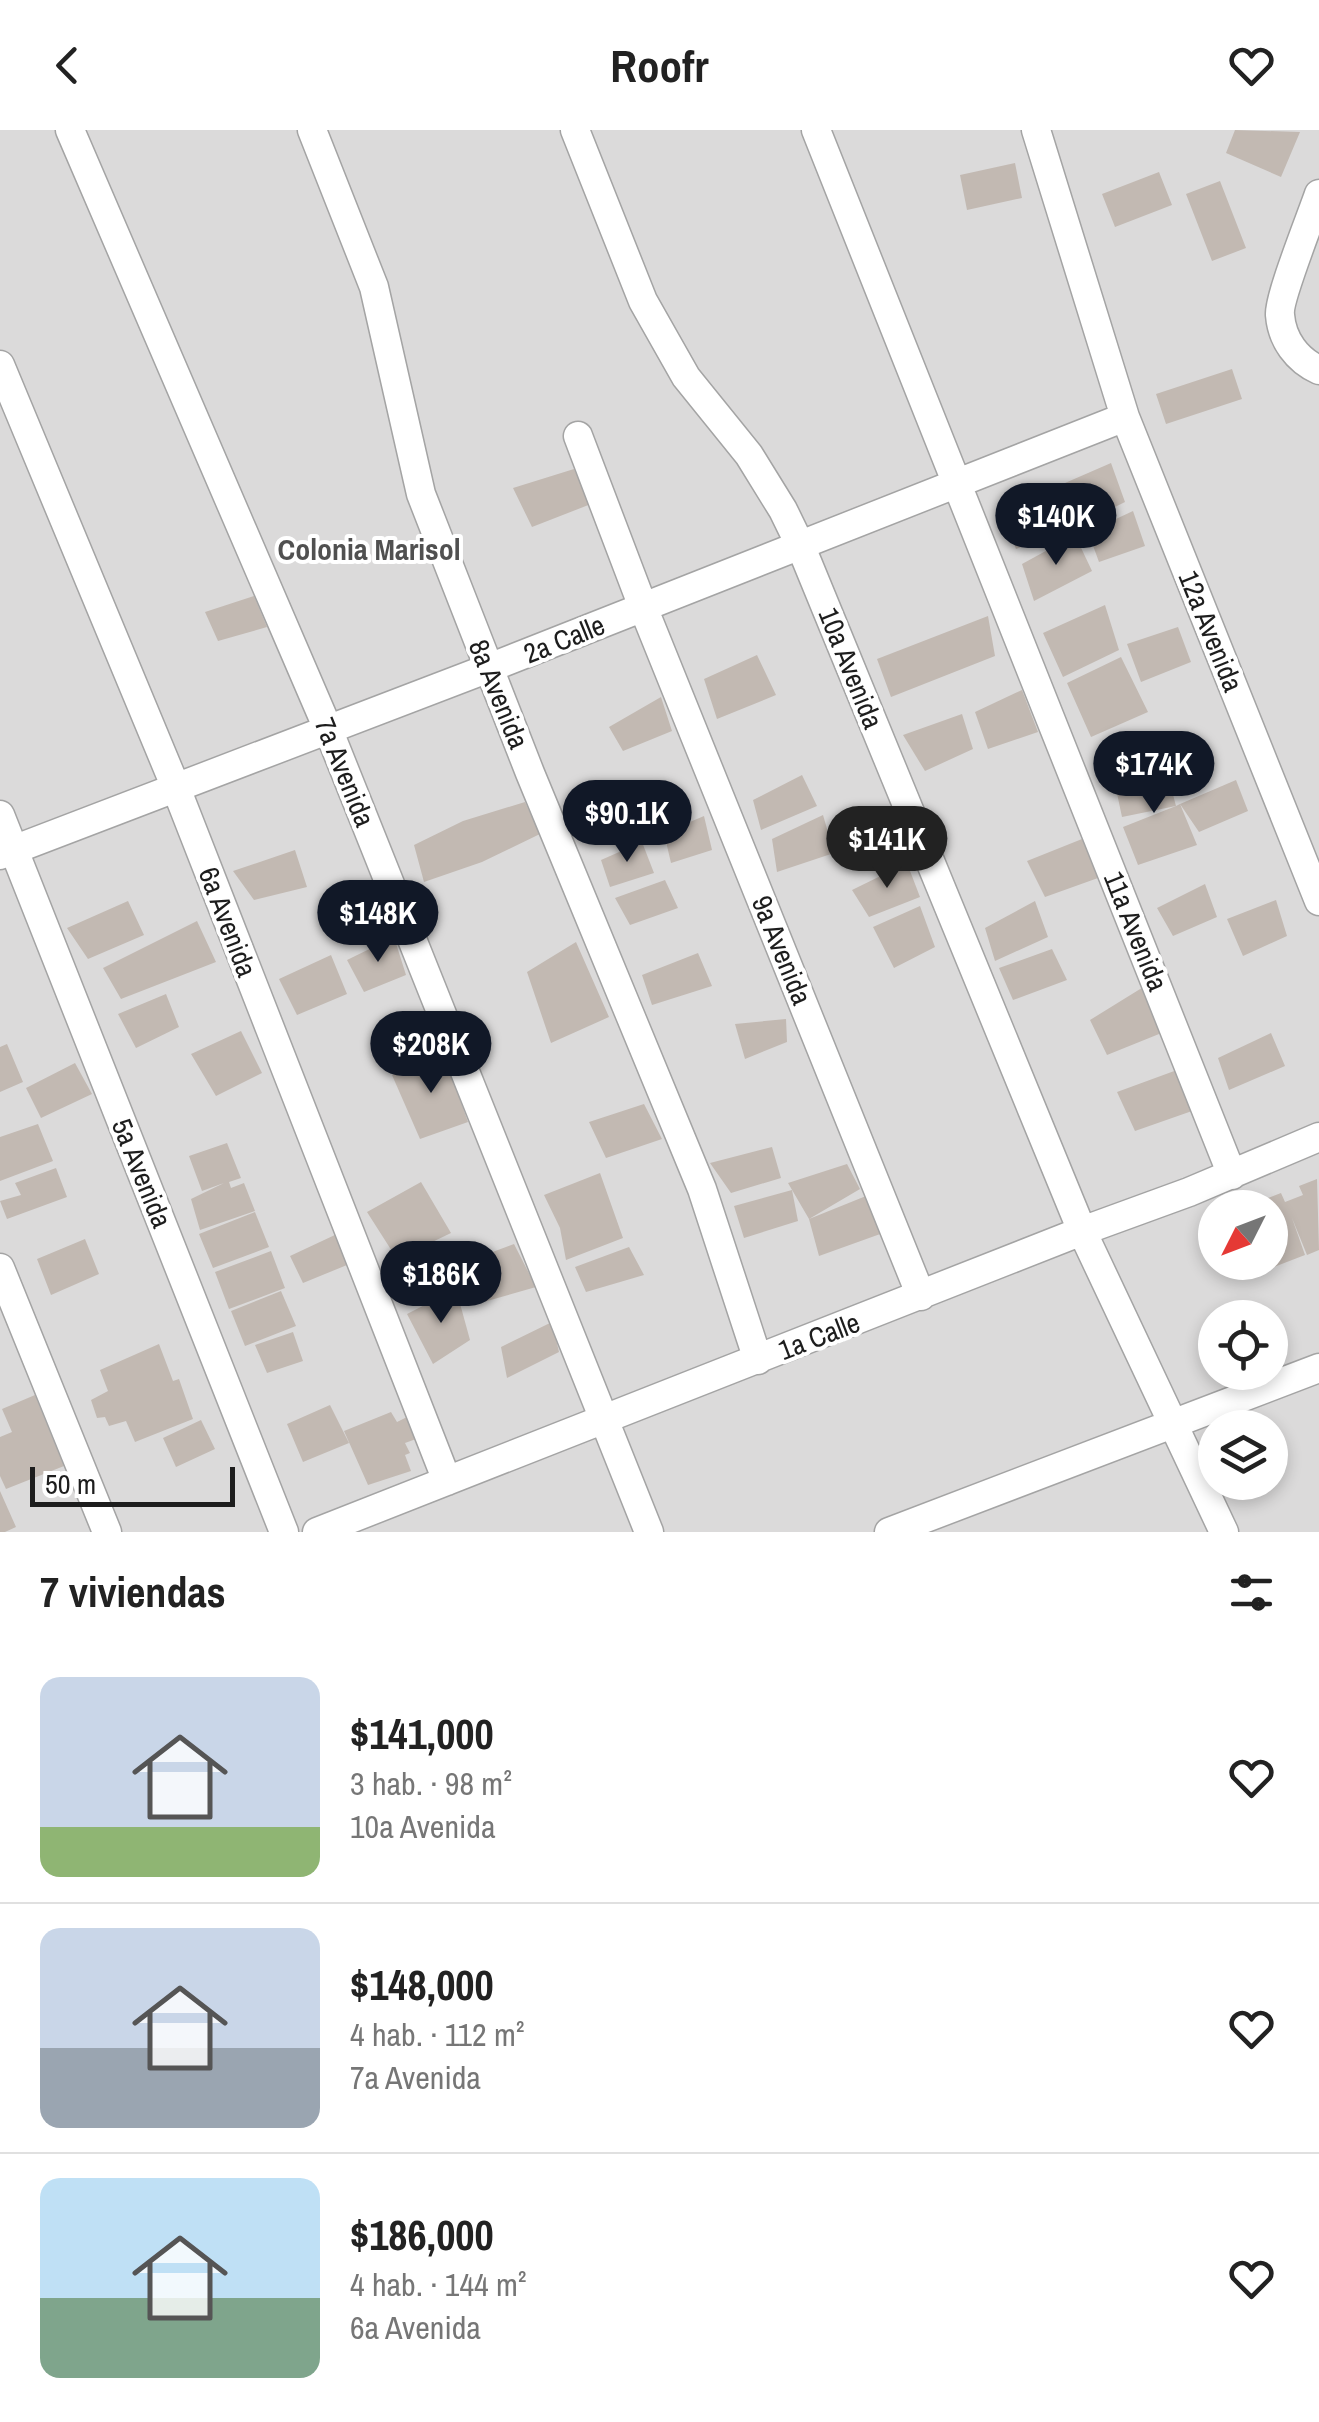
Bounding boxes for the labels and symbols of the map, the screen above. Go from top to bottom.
pin: $140K [986,483,1126,568]
district label: Colonia Marisol [277,529,461,569]
street label: 12a Avenida [1170,565,1253,697]
street label: 10a Avenida [810,602,893,734]
street label: 2a Calle [518,606,610,672]
street label: 8a Avenida [460,634,538,754]
street label: 7a Avenida [306,712,384,832]
pin: $174K [1084,731,1224,816]
pin: $90.1K [546,780,708,865]
pin: $141K [817,806,957,891]
street label: 6a Avenida [190,862,266,982]
street label: 11a Avenida [1095,866,1177,997]
pin: $148K [308,880,448,965]
street label: 9a Avenida [743,890,821,1010]
pin: $208K [361,1011,501,1096]
street label: 5a Avenida [103,1113,181,1233]
north arrow [1198,1190,1288,1280]
pin: $186K [371,1241,511,1326]
street label: 1a Calle [773,1303,865,1369]
scale bar [30,1462,235,1506]

